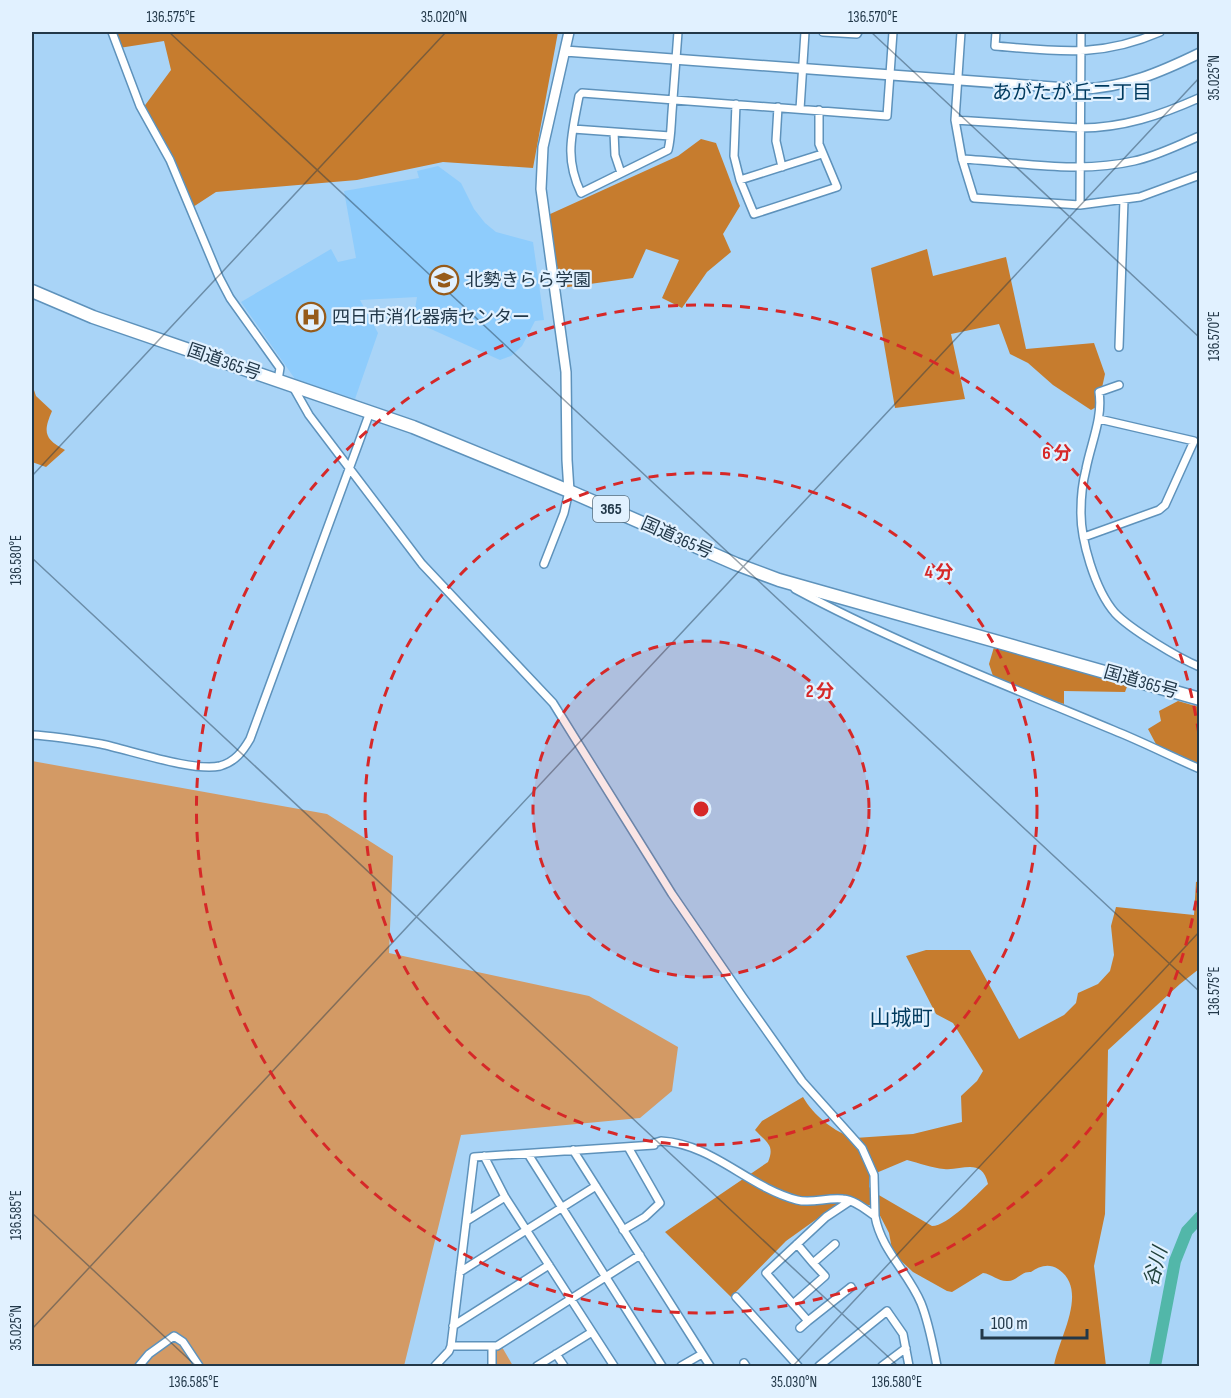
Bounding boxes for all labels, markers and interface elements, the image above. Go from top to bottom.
text: 136.575°E [146,8,196,27]
text: 35.020°N [421,8,467,27]
text: 136.570°E [848,8,898,27]
text: 35.025°N [1205,55,1224,101]
district label: あがたが丘二丁目 [992,81,1152,105]
school or university icon: 北勢きらら学園 [428,264,460,296]
place label: 北勢きらら学園 [465,270,591,291]
hospital icon: 四日市消化器病センター [295,301,327,333]
place label: 四日市消化器病センター [332,307,530,328]
text: 136.570°E [1205,311,1224,361]
street label: 国道365号 [184,340,264,384]
text: 6 分 [1042,443,1072,464]
road number: 365 [593,496,629,522]
street label: 国道365号 [638,513,716,563]
text: 136.580°E [7,535,26,585]
text: 4 分 [924,562,954,583]
street label: 国道365号 [1101,661,1181,703]
text: 2 分 [806,681,834,702]
centre of rings [691,799,711,819]
text: 136.575°E [1205,966,1224,1016]
district label: 山城町 [870,1006,933,1031]
text: 136.585°E [7,1190,26,1240]
water label: 谷川 [1139,1243,1173,1289]
scale bar [982,1302,1087,1340]
text: 35.025°N [7,1305,26,1351]
text: 100 m [991,1313,1028,1334]
text: 136.585°E [169,1373,219,1392]
text: 35.030°N [771,1373,817,1392]
text: 136.580°E [872,1373,922,1392]

